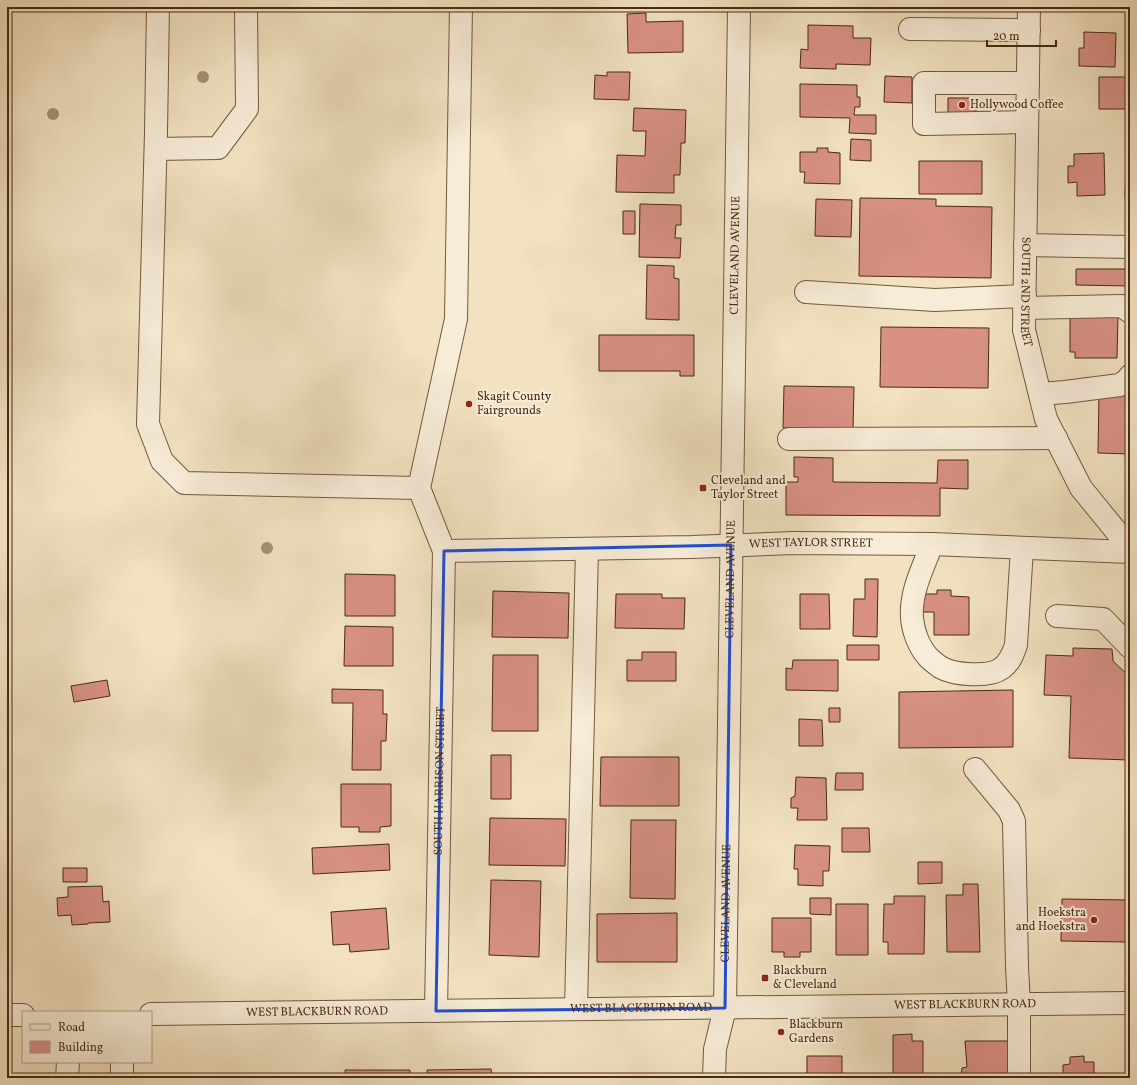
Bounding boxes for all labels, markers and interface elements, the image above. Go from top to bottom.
scale bar [987,22,1056,48]
text: 20 m [993,29,1020,45]
place label: Hollywood Coffee [970,97,1064,113]
marker: Hollywood Coffee [957,100,967,110]
street label: CLEVELAND AVENUE [727,196,744,315]
street label: SOUTH 2ND STREET [1016,237,1036,349]
place label: Skagit County Fairgrounds [477,389,552,419]
marker: Skagit County Fairgrounds [464,399,474,409]
place label: Cleveland and Taylor Street [711,473,786,503]
marker: Cleveland and Taylor Street [698,483,708,493]
street label: CLEVELAND AVENUE [722,520,740,639]
street label: WEST TAYLOR STREET [749,535,873,553]
street label: SOUTH HARRISON STREET [431,706,449,856]
street label: CLEVELAND AVENUE [718,844,735,963]
place label: Hoekstra and Hoekstra [1016,905,1086,935]
marker: Hoekstra and Hoekstra [1089,915,1099,925]
place label: Blackburn & Cleveland [773,963,837,993]
marker: Blackburn & Cleveland [760,973,770,983]
street label: WEST BLACKBURN ROAD [894,996,1036,1014]
street label: WEST BLACKBURN ROAD [570,1000,712,1017]
street label: WEST BLACKBURN ROAD [246,1003,388,1021]
legend [22,1011,152,1063]
place label: Blackburn Gardens [789,1017,843,1047]
text: Road [58,1020,85,1036]
marker: Blackburn Gardens [776,1027,786,1037]
text: Building [58,1040,103,1056]

